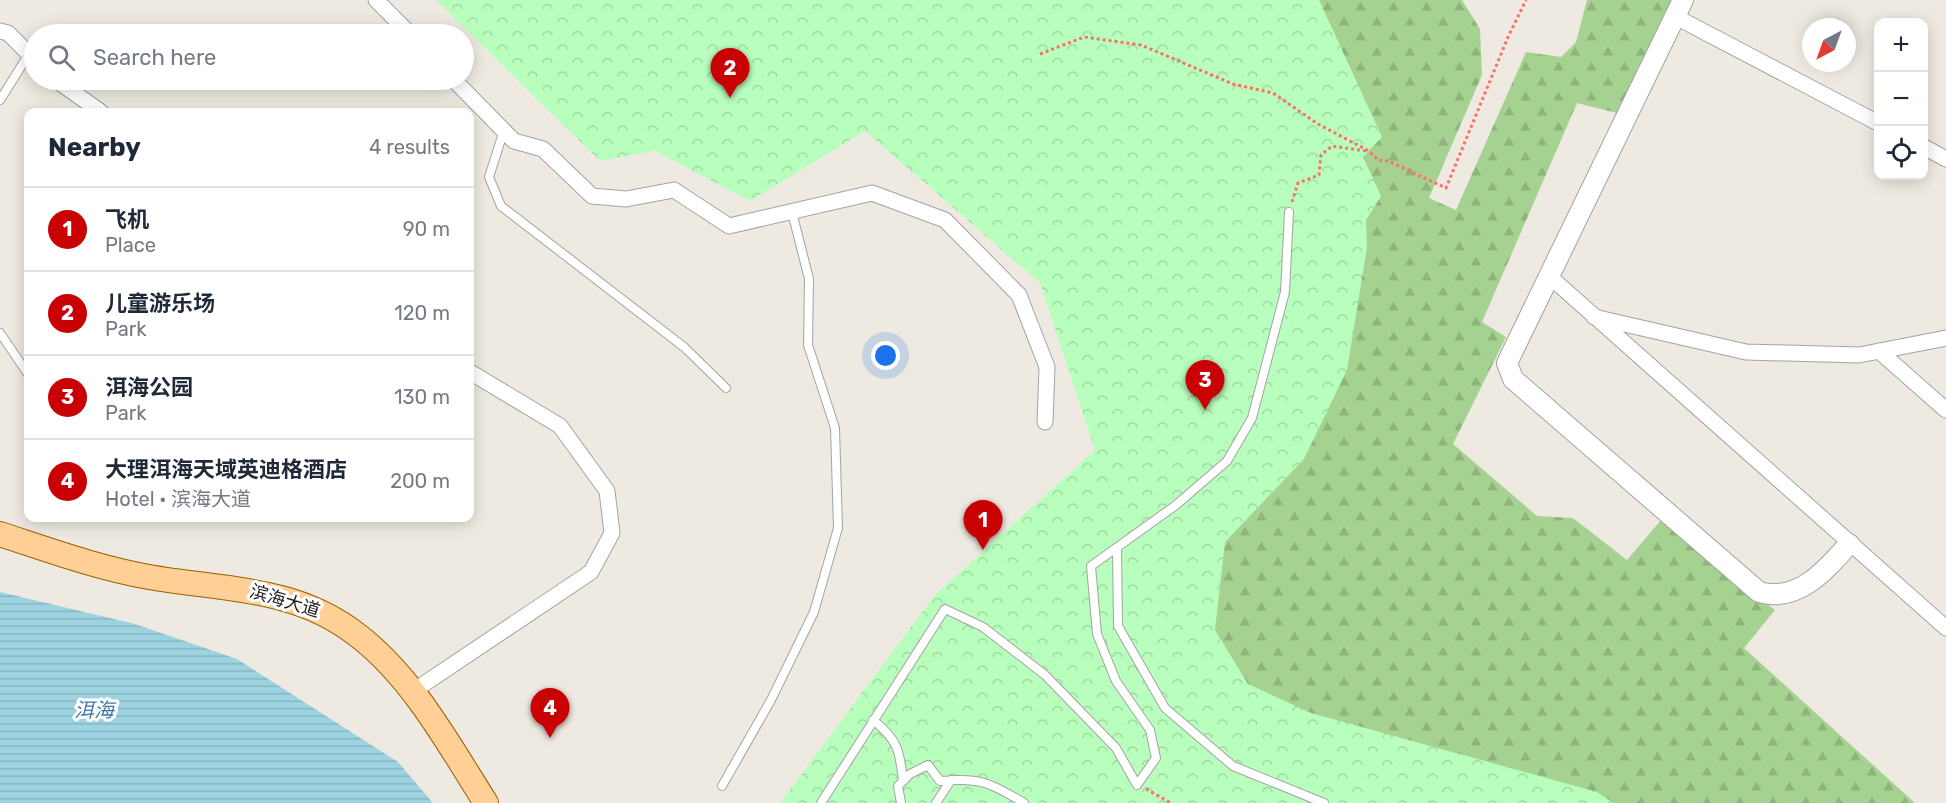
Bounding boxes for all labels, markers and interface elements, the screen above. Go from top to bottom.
north arrow [1802,18,1856,72]
map controls [1874,18,1928,180]
button: + [1874,18,1928,72]
search box [24,24,474,90]
icon: search [45,41,78,74]
text: Search here [93,44,216,71]
pin: 2 [710,48,750,98]
button: − [1874,72,1928,126]
button: locate [1874,126,1928,180]
text: Nearby [48,132,141,163]
text: 4 results [369,135,450,159]
text: 飞机 [105,206,149,233]
text: 1 [63,217,72,241]
text: 90 m [403,217,450,241]
text: Place [105,233,156,257]
text: 儿童游乐场 [105,290,215,317]
text: 2 [61,301,74,325]
text: 120 m [394,301,450,325]
text: Park [105,317,147,341]
your location [871,341,900,370]
pin: 3 [1186,360,1224,410]
text: 洱海公园 [105,374,193,401]
text: 3 [61,385,74,409]
text: 130 m [394,385,450,409]
text: Park [105,401,147,425]
text: 大理洱海天域英迪格酒店 [105,456,347,483]
text: 4 [61,469,74,493]
text: 200 m [390,469,450,493]
text: Hotel · 滨海大道 [105,487,251,511]
pin: 1 [964,500,1002,550]
street label: 滨海大道 [247,580,323,622]
pin: 4 [530,688,570,738]
water label: 洱海 [74,698,117,722]

